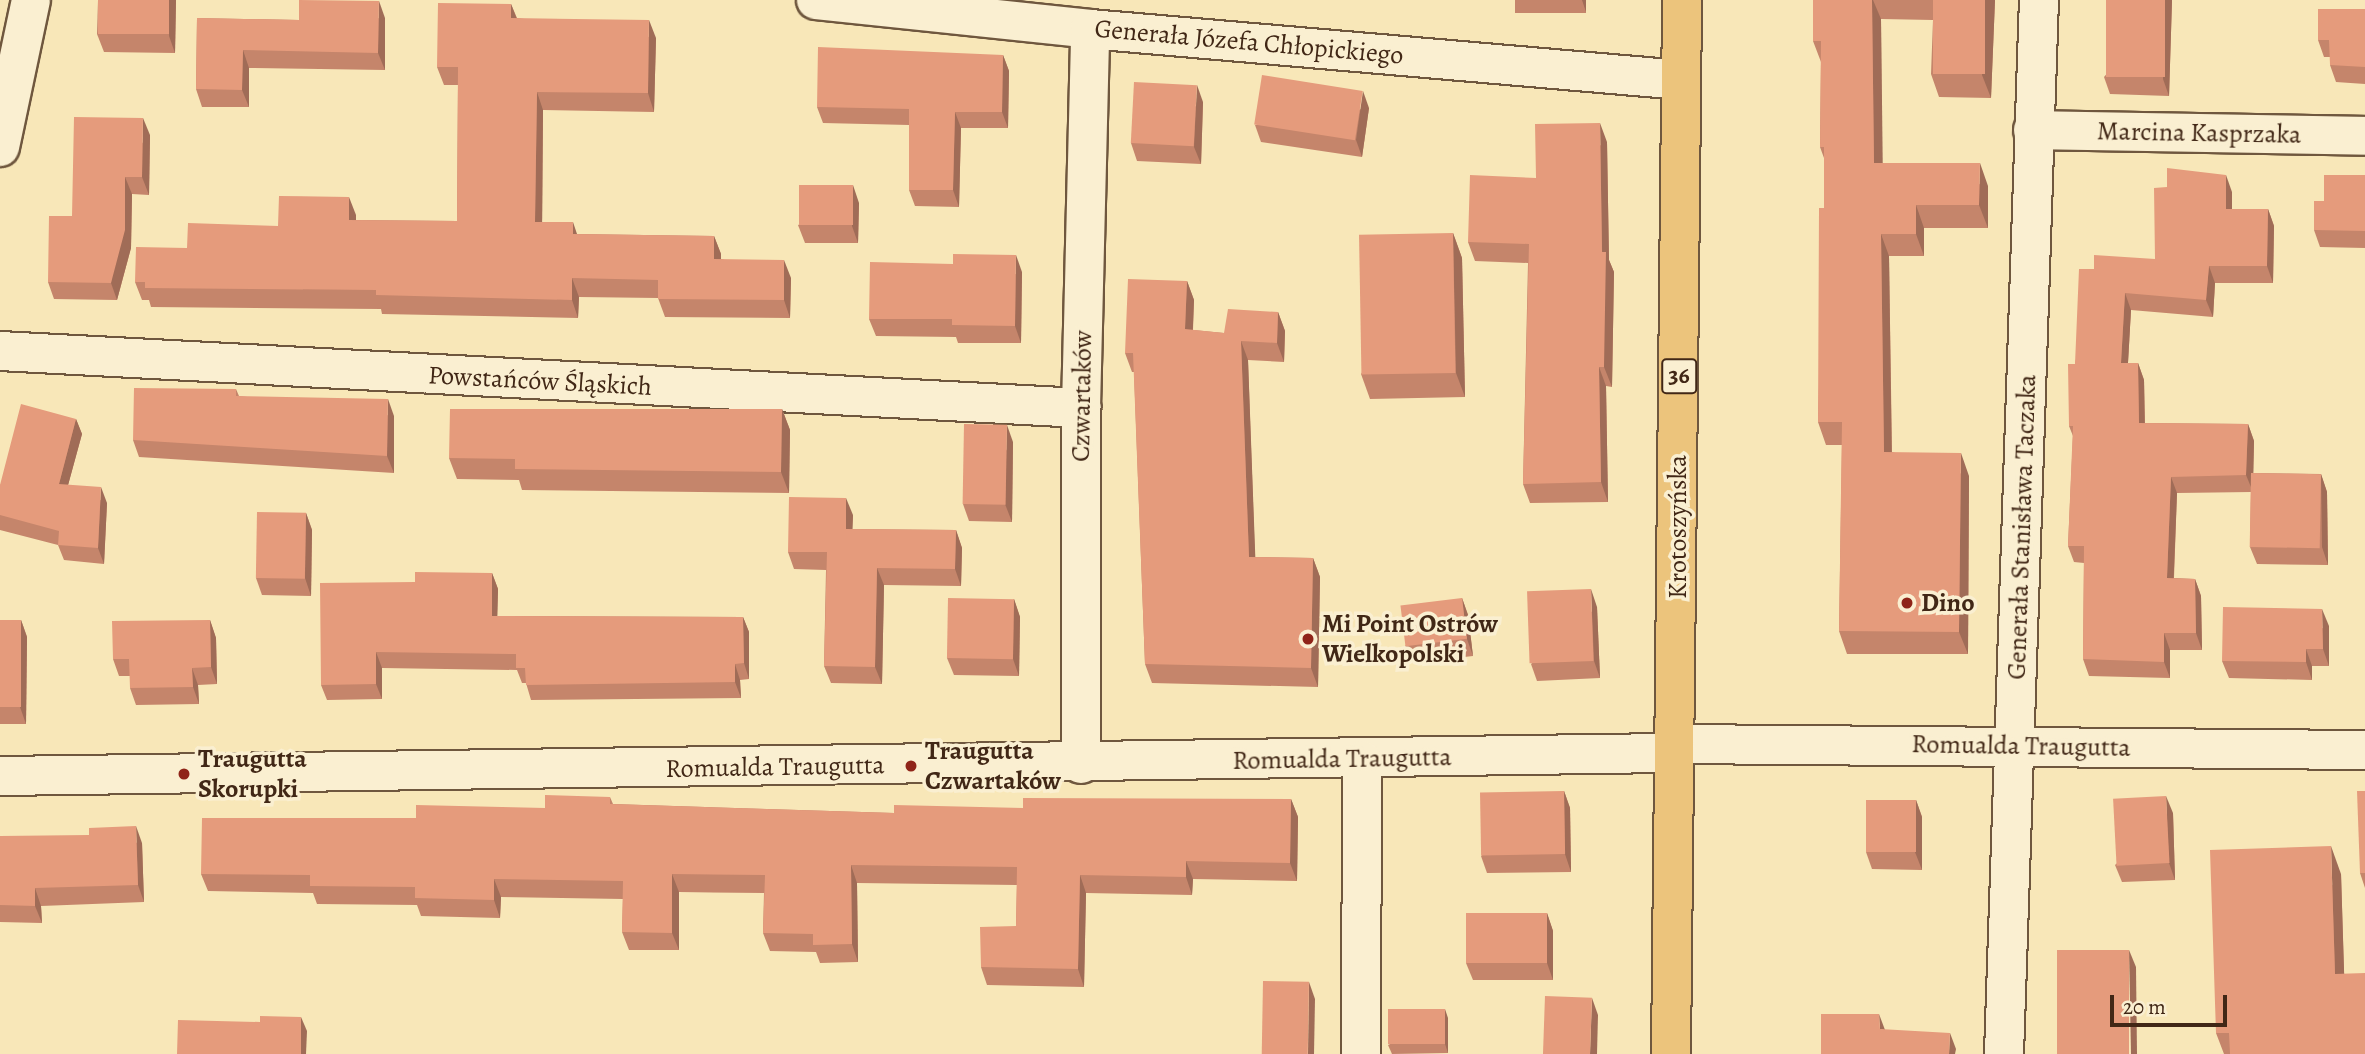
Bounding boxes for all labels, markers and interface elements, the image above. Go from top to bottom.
street label: Generała Józefa Chłopickiego [1093,13,1405,71]
street label: Marcina Kasprzaka [2097,116,2301,150]
street label: Czwartaków [1065,330,1099,462]
road number: 36 [1660,356,1698,396]
street label: Powstańców Śląskich [427,360,653,402]
street label: Generała Stanisława Taczaka [2001,374,2043,680]
street label: Krotoszyńska [1662,455,1694,599]
place label: Dino [1921,587,1975,619]
marker: Dino [1899,595,1915,611]
place label: Mi Point Ostrów Wielkopolski [1322,608,1498,670]
marker: Mi Point Ostrów Wielkopolski [1300,631,1316,647]
street label: Romualda Traugutta [1911,728,2131,764]
place label: Traugutta Czwartaków [925,735,1061,796]
street label: Romualda Traugutta [1232,741,1452,777]
place label: Traugutta Skorupki [198,743,307,804]
street label: Romualda Traugutta [665,749,885,785]
marker: Traugutta Czwartaków [903,758,919,774]
marker: Traugutta Skorupki [176,766,192,782]
scale bar [2113,981,2230,1025]
text: 20 m [2123,993,2166,1021]

